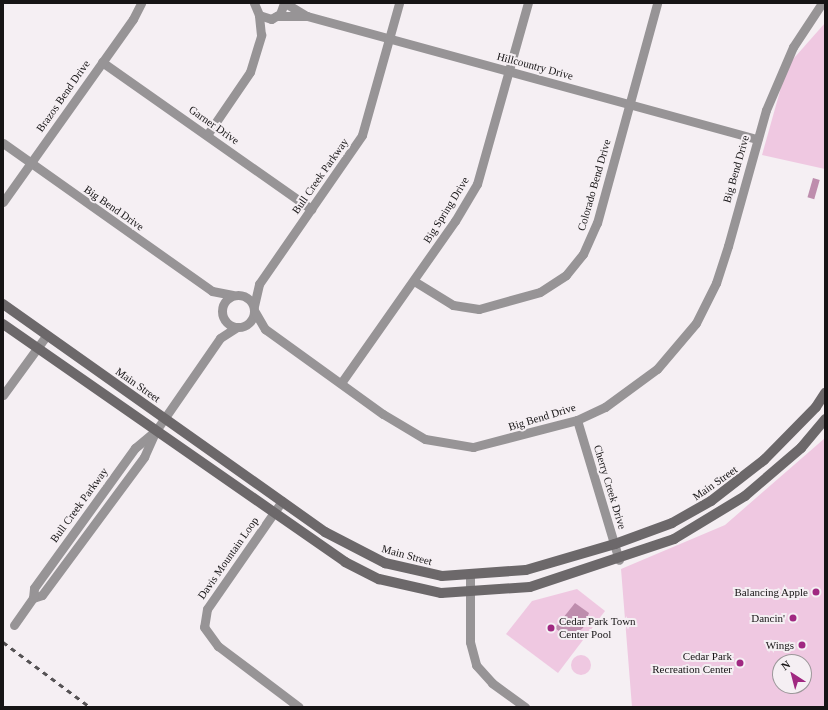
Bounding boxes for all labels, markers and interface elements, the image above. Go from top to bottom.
street label: Hillcountry Drive [495,49,575,83]
street label: Brazos Bend Drive [33,58,93,134]
street label: Garner Drive [186,103,242,147]
street label: Big Bend Drive [720,134,752,204]
street label: Bull Creek Parkway [289,136,351,216]
street label: Colorado Bend Drive [575,138,613,232]
street label: Big Spring Drive [420,174,472,246]
street label: Big Bend Drive [82,183,146,233]
street label: Main Street [113,365,163,405]
street label: Big Bend Drive [507,401,577,433]
street label: Cherry Creek Drive [591,443,629,531]
street label: Main Street [690,463,740,503]
street label: Bull Creek Parkway [47,465,111,545]
street label: Davis Mountain Loop [195,514,261,602]
street label: Main Street [380,542,434,568]
place label: Balancing Apple [734,585,808,599]
marker: Balancing Apple [811,587,821,597]
place label: Dancin' [751,611,785,625]
marker: Dancin' [788,613,798,623]
place label: Cedar Park Town Center Pool [559,615,636,641]
marker: Cedar Park Town Center Pool [546,623,556,633]
place label: Wings [766,638,794,652]
marker: Wings [797,640,807,650]
place label: Cedar Park Recreation Center [652,650,732,676]
north arrow [772,654,812,694]
marker: Cedar Park Recreation Center [735,658,745,668]
text: N [779,658,792,672]

